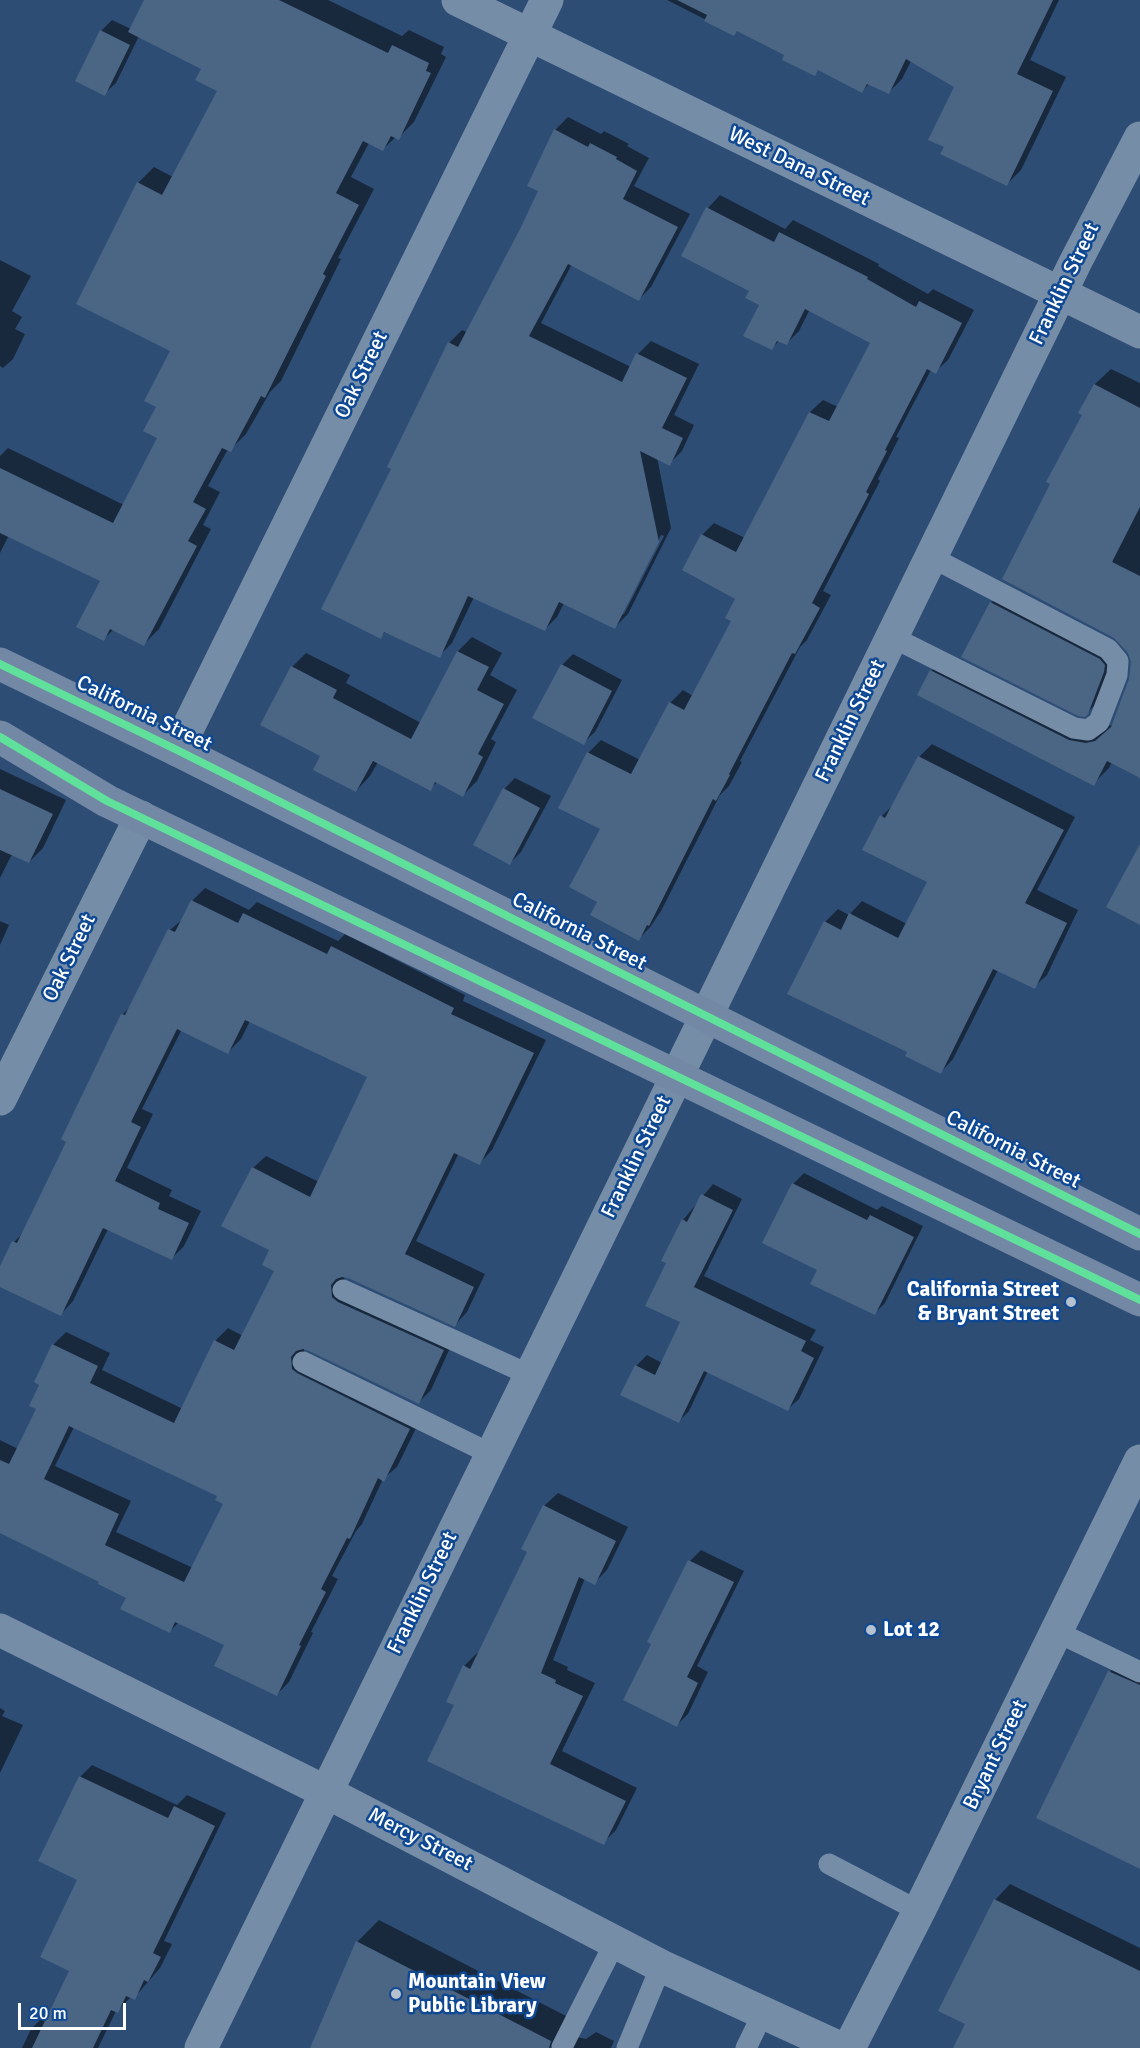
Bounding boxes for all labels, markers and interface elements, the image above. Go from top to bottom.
street label: West Dana Street [724,122,874,212]
street label: Franklin Street [1025,219,1105,349]
street label: Oak Street [330,327,394,423]
street label: Franklin Street [811,656,891,786]
street label: California Street [72,670,216,758]
street label: California Street [508,887,650,977]
street label: Oak Street [38,910,102,1006]
street label: Franklin Street [597,1092,677,1222]
street label: California Street [942,1105,1084,1195]
place label: California Street & Bryant Street [907,1277,1059,1327]
marker: California Street & Bryant Street [1064,1295,1078,1309]
street label: Franklin Street [383,1528,463,1658]
place label: Lot 12 [883,1617,940,1643]
marker: Lot 12 [864,1623,878,1637]
street label: Bryant Street [959,1696,1033,1814]
street label: Mercy Street [364,1803,476,1877]
place label: Mountain View Public Library [408,1969,546,2019]
marker: Mountain View Public Library [389,1987,403,2001]
scale bar [21,1991,129,2029]
text: 20 m [29,2002,67,2024]

